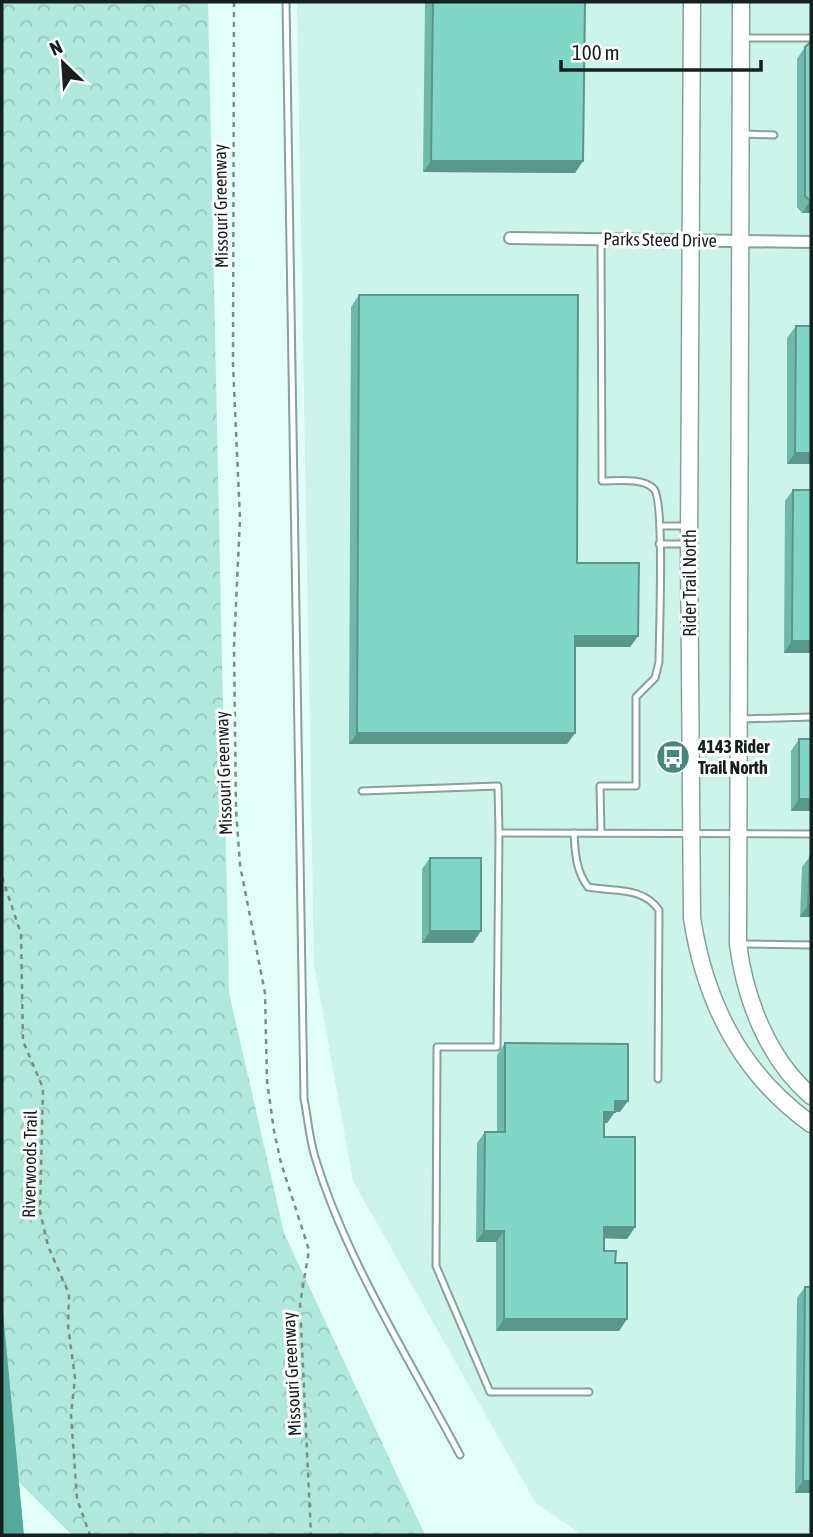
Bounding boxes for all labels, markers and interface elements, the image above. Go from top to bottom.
north arrow [28,28,98,98]
scale bar [561,28,760,72]
text: N [46,35,66,60]
text: 100 m [572,40,620,64]
street label: Missouri Greenway [209,144,232,268]
street label: Parks Steed Drive [603,228,717,251]
street label: Rider Trail North [679,529,700,637]
street label: Missouri Greenway [211,711,236,835]
place label: 4143 Rider Trail North [697,736,770,778]
bus stop icon: 4143 Rider Trail North [654,738,692,776]
street label: Riverwoods Trail [18,1110,41,1218]
street label: Missouri Greenway [278,1311,305,1437]

